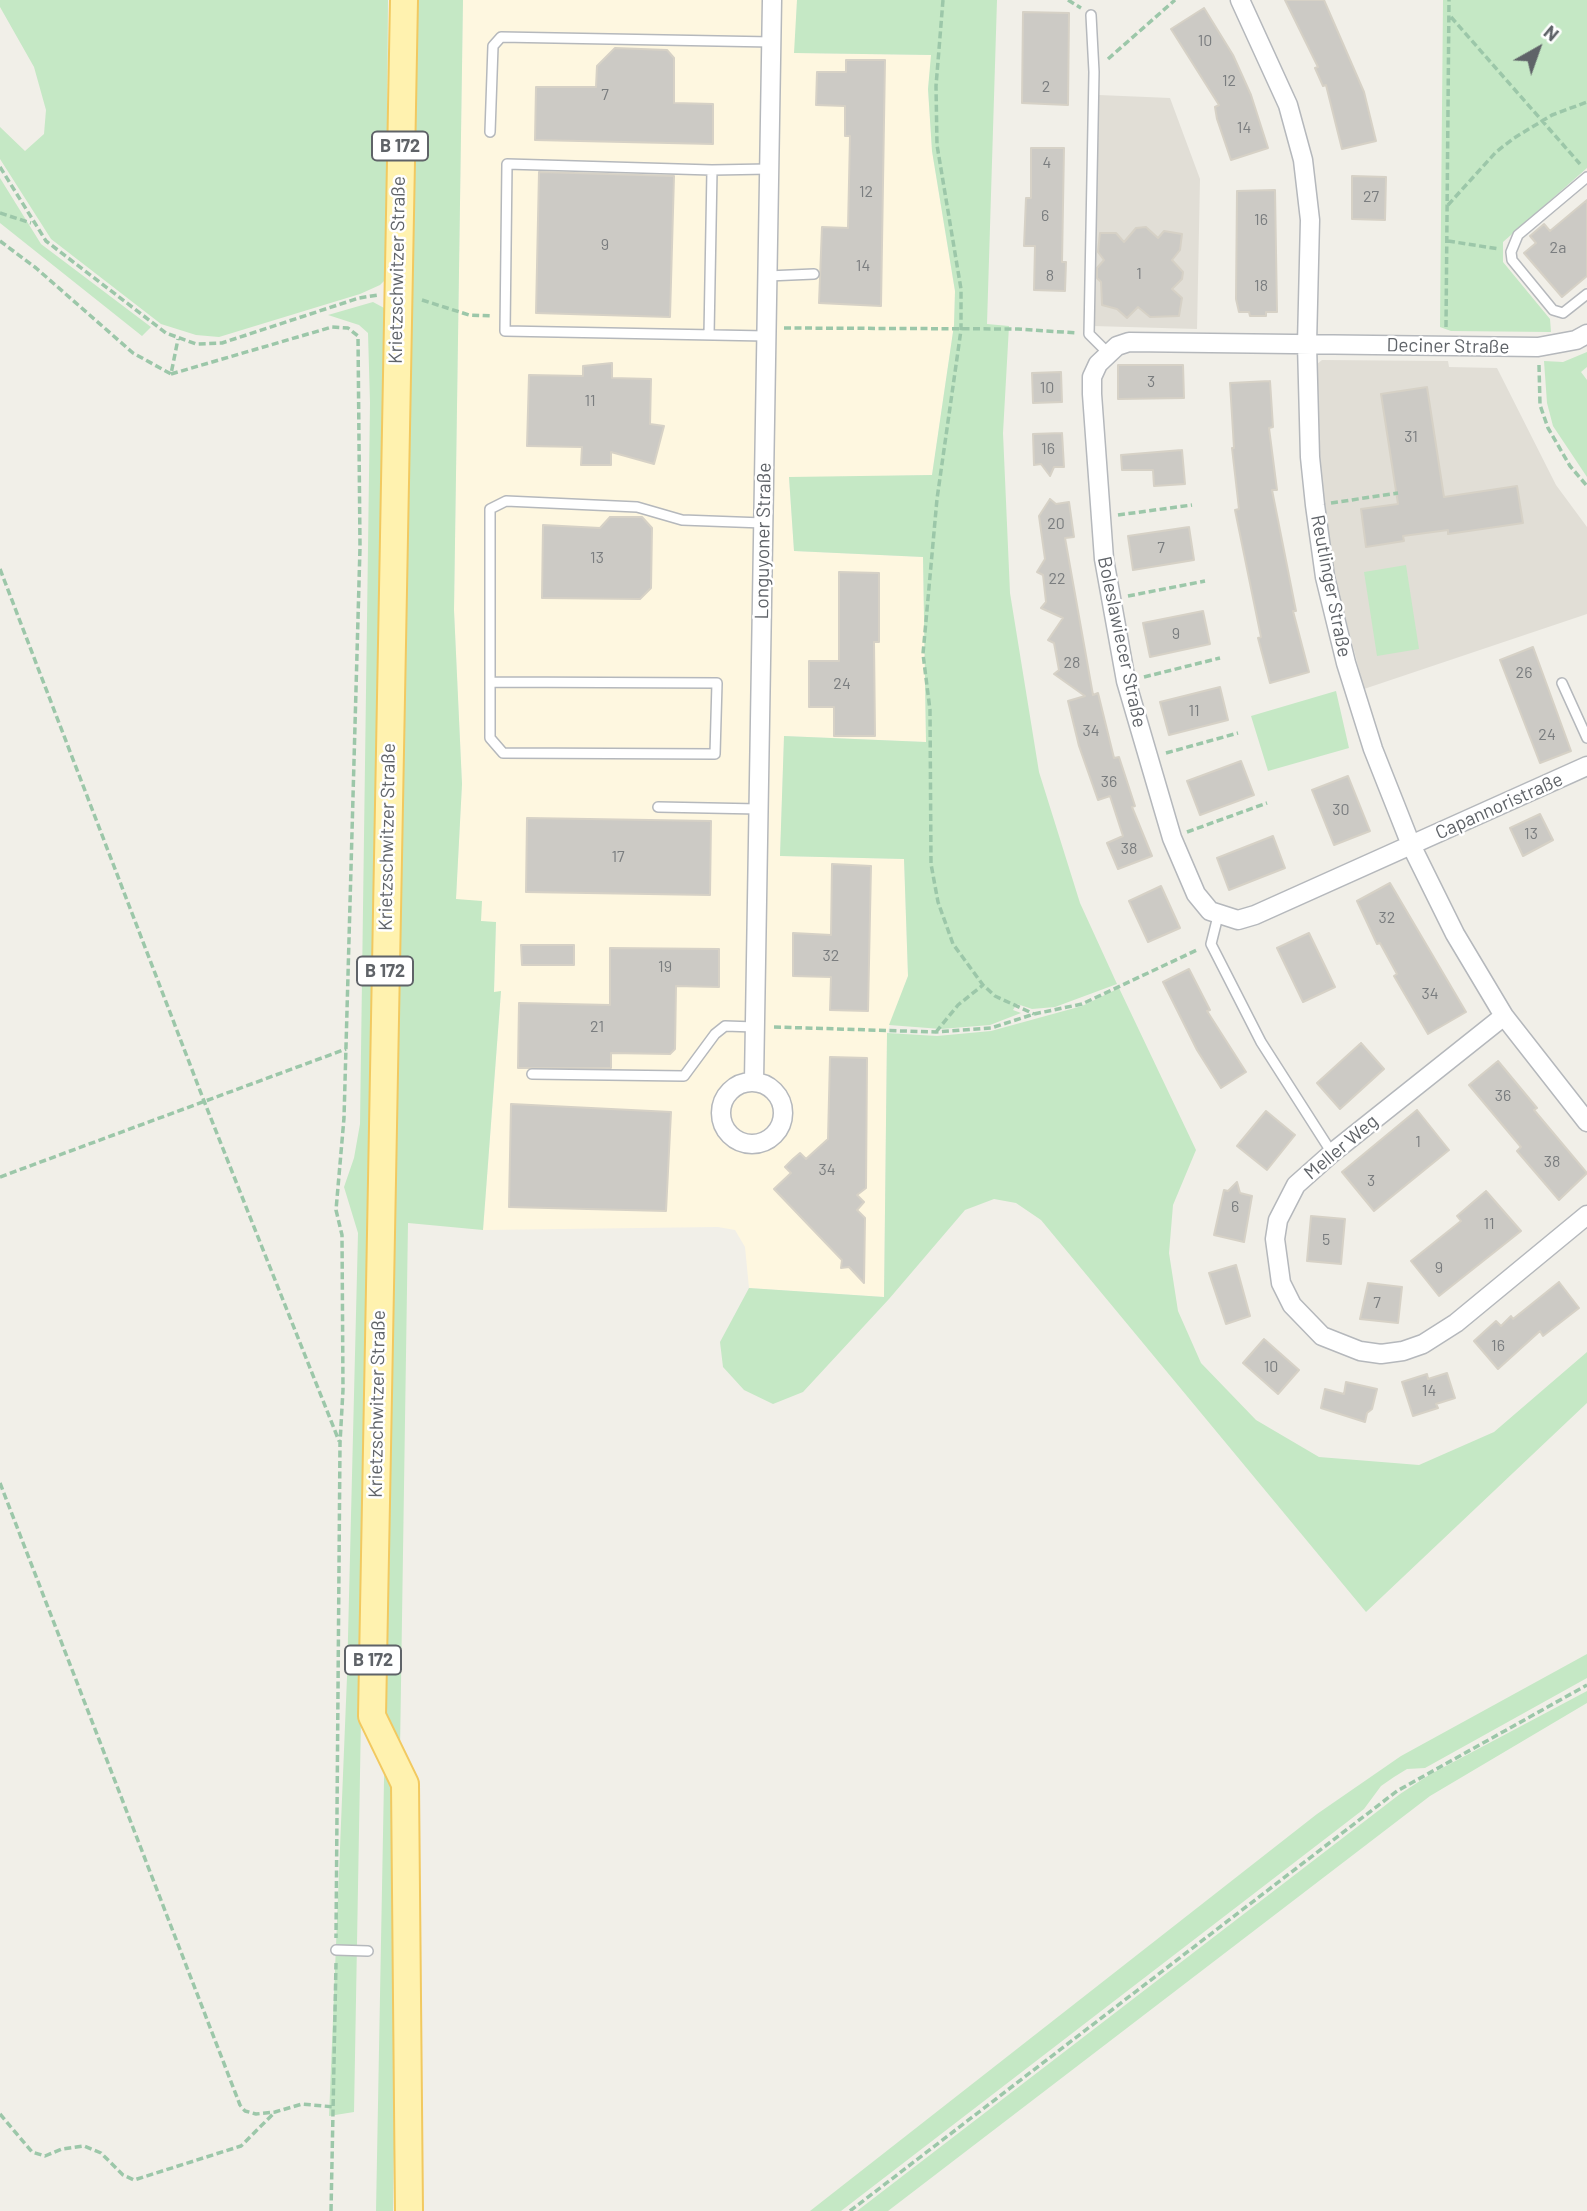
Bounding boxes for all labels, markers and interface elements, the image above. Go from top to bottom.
north arrow [1503,14,1573,84]
text: N [1540,20,1564,45]
house number: 10 [1198,31,1212,51]
house number: 12 [1222,71,1236,91]
house number: 2 [1042,77,1050,97]
house number: 7 [601,85,609,105]
house number: 14 [1237,118,1251,138]
road number: B 172 [372,132,428,160]
house number: 4 [1043,153,1051,173]
street label: Krietzschwitzer Straße [384,176,410,364]
house number: 12 [859,182,873,202]
house number: 27 [1363,187,1379,207]
house number: 6 [1041,206,1049,226]
house number: 16 [1254,210,1268,230]
house number: 9 [601,235,609,255]
house number: 2a [1550,238,1566,258]
house number: 14 [856,256,870,276]
house number: 1 [1136,264,1142,284]
house number: 8 [1046,266,1054,286]
house number: 18 [1254,276,1268,296]
street label: Deciner Straße [1386,334,1510,358]
house number: 3 [1147,372,1155,392]
house number: 10 [1040,378,1054,398]
house number: 11 [584,391,596,411]
house number: 31 [1404,427,1418,447]
house number: 16 [1041,439,1055,459]
street label: Longuyoner Straße [750,462,776,620]
street label: Reutlinger Straße [1306,513,1356,659]
house number: 20 [1047,514,1065,534]
house number: 7 [1157,538,1165,558]
house number: 13 [590,548,604,568]
street label: Boleslawiecer Straße [1093,554,1151,730]
house number: 22 [1048,569,1066,589]
house number: 9 [1172,624,1180,644]
house number: 28 [1064,653,1080,673]
house number: 26 [1516,663,1532,683]
house number: 24 [833,674,851,694]
house number: 11 [1188,701,1200,721]
house number: 34 [1082,721,1100,741]
house number: 24 [1538,725,1556,745]
street label: Krietzschwitzer Straße [374,743,400,931]
street label: Capannoristraße [1432,768,1566,844]
house number: 36 [1101,772,1117,792]
house number: 30 [1332,800,1350,820]
house number: 13 [1524,824,1538,844]
house number: 38 [1121,839,1137,859]
house number: 17 [611,847,625,867]
house number: 32 [1379,908,1395,928]
house number: 32 [823,946,839,966]
road number: B 172 [357,956,413,986]
house number: 19 [658,957,672,977]
house number: 34 [1421,984,1439,1004]
house number: 21 [590,1017,604,1037]
house number: 36 [1495,1086,1511,1106]
street label: Meller Weg [1299,1110,1383,1184]
house number: 1 [1415,1132,1421,1152]
house number: 38 [1544,1152,1560,1172]
house number: 34 [818,1160,836,1180]
house number: 3 [1367,1171,1375,1191]
house number: 6 [1231,1197,1239,1217]
house number: 11 [1483,1214,1495,1234]
house number: 5 [1322,1230,1330,1250]
house number: 9 [1435,1258,1443,1278]
house number: 7 [1373,1293,1381,1313]
street label: Krietzschwitzer Straße [364,1310,390,1498]
house number: 16 [1491,1336,1505,1356]
house number: 10 [1264,1357,1278,1377]
house number: 14 [1422,1381,1436,1401]
road number: B 172 [345,1646,401,1674]

